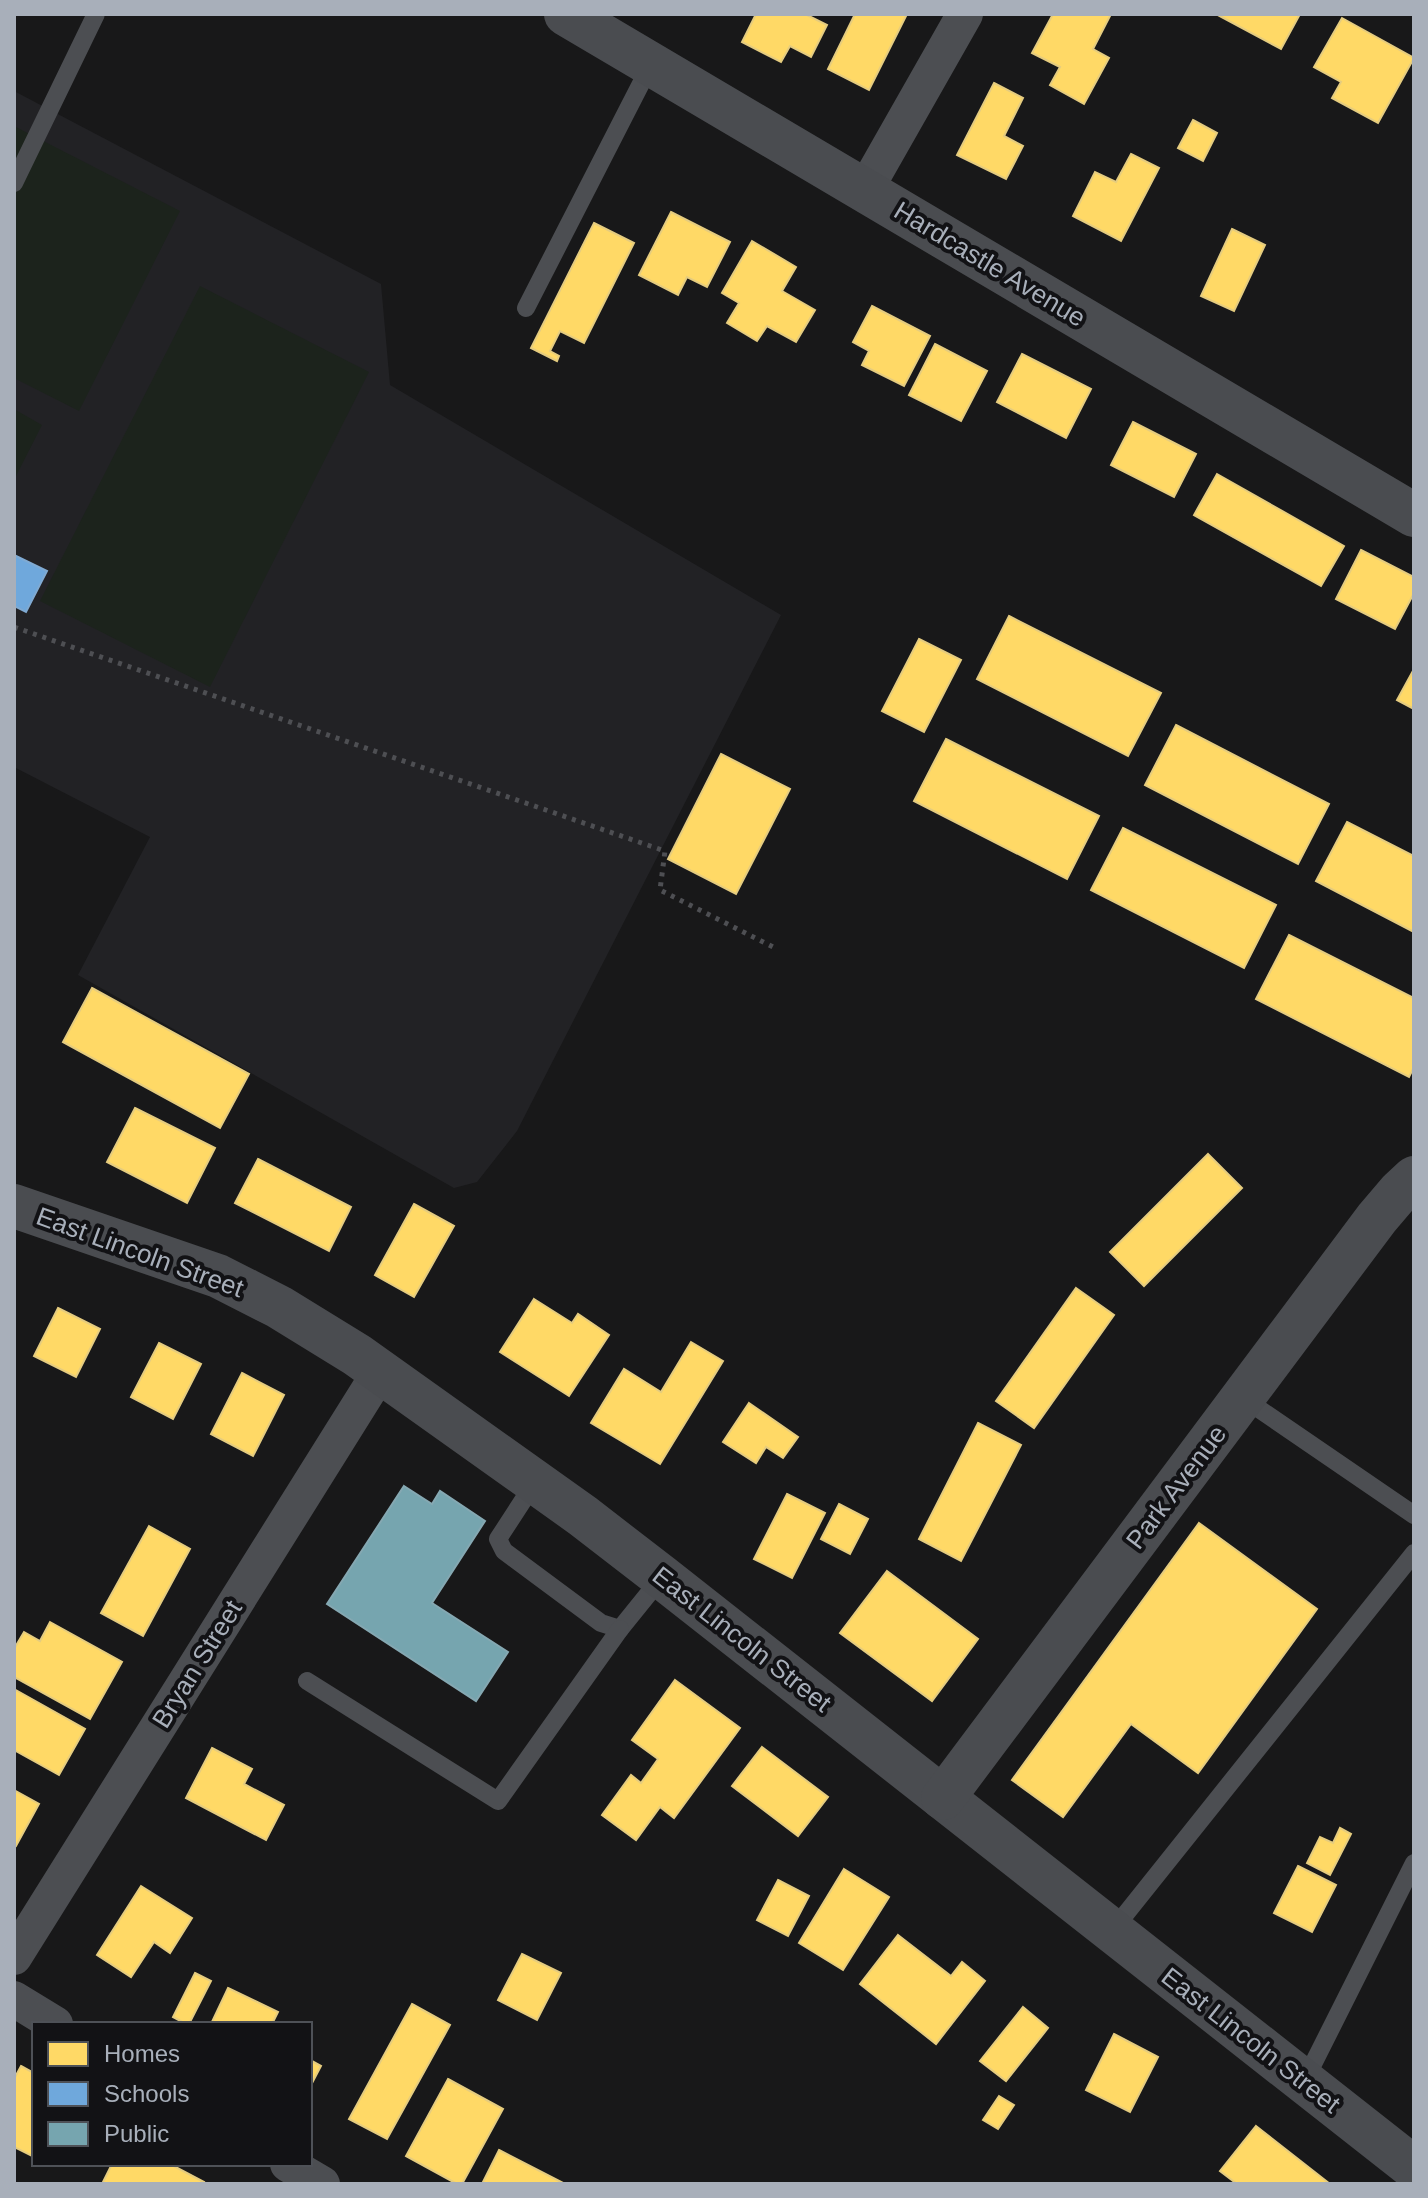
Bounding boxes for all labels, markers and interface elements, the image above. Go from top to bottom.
street label: Hardcastle Avenue [889,195,1091,333]
street label: East Lincoln Street [32,1201,248,1304]
street label: Park Avenue [1120,1419,1232,1555]
street label: East Lincoln Street [647,1560,838,1718]
street label: Bryan Street [146,1594,248,1733]
street label: East Lincoln Street [1156,1961,1347,2119]
legend [32,2022,312,2166]
text: Homes [104,2040,180,2067]
text: Schools [104,2080,189,2107]
text: Public [104,2120,169,2147]

